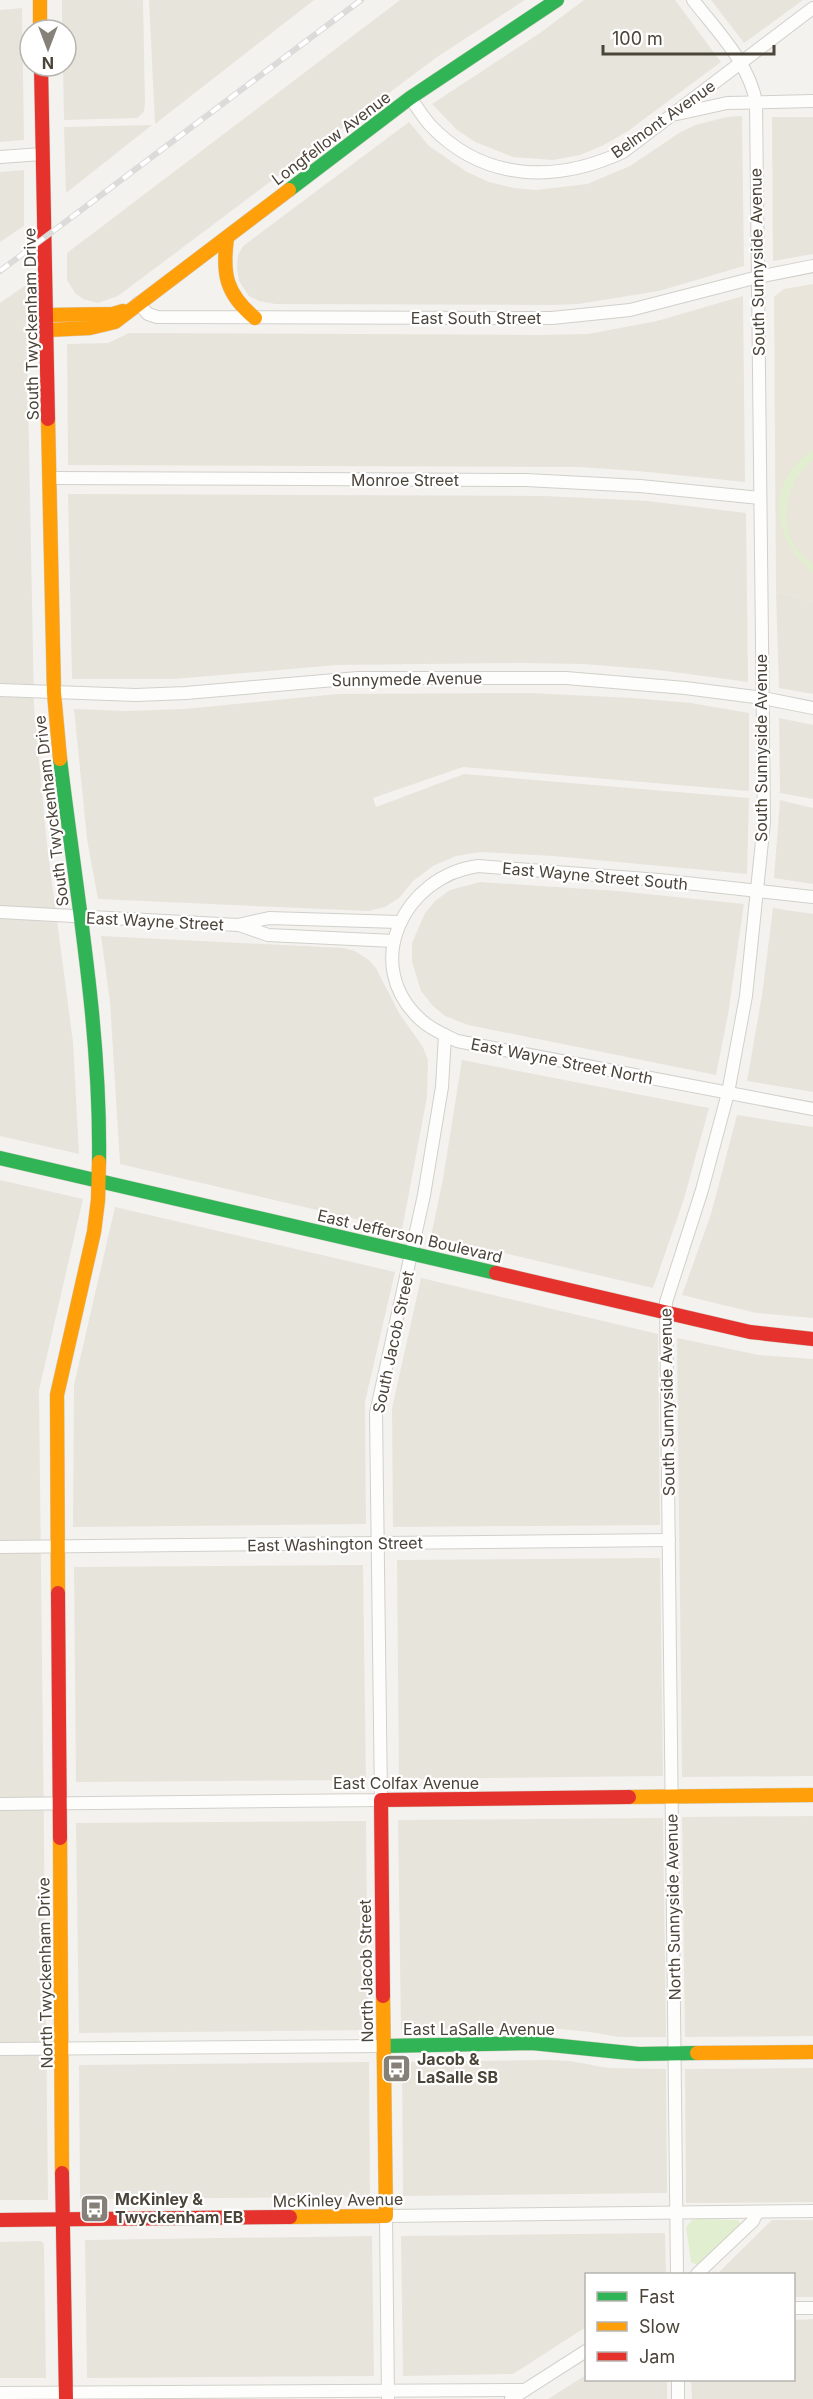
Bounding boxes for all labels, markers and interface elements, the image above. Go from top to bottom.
north arrow [18,18,78,78]
scale bar [603,18,774,56]
text: 100 m [612,28,663,49]
text: N [42,53,54,73]
street label: Belmont Avenue [607,76,719,162]
street label: Longfellow Avenue [268,87,394,189]
street label: South Sunnyside Avenue [745,168,769,356]
street label: South Twyckenham Drive [19,228,43,420]
street label: East South Street [411,308,541,328]
street label: Monroe Street [351,470,459,490]
street label: South Sunnyside Avenue [751,654,771,842]
street label: Sunnymede Avenue [332,668,482,690]
street label: South Twyckenham Drive [29,714,73,908]
street label: East Wayne Street South [501,858,689,894]
street label: East Wayne Street [86,907,224,935]
street label: East Wayne Street North [469,1034,655,1088]
street label: East Jefferson Boulevard [316,1205,504,1267]
street label: South Jacob Street [368,1269,418,1415]
street label: South Sunnyside Avenue [655,1308,679,1496]
street label: East Washington Street [247,1532,423,1556]
street label: East Colfax Avenue [333,1773,479,1793]
street label: North Sunnyside Avenue [661,1814,685,2000]
street label: North Twyckenham Drive [33,1877,57,2069]
street label: North Jacob Street [355,1899,377,2043]
street label: East LaSalle Avenue [403,2019,555,2039]
place label: Jacob & LaSalle SB [417,2049,498,2087]
bus stop icon: Jacob & LaSalle SB [380,2052,412,2084]
place label: McKinley & Twyckenham EB [115,2189,243,2227]
street label: McKinley Avenue [273,2189,403,2211]
bus stop icon: McKinley & Twyckenham EB [78,2192,110,2224]
legend [585,2273,795,2381]
text: Fast [639,2286,675,2307]
text: Slow [639,2316,680,2337]
text: Jam [639,2346,675,2367]

